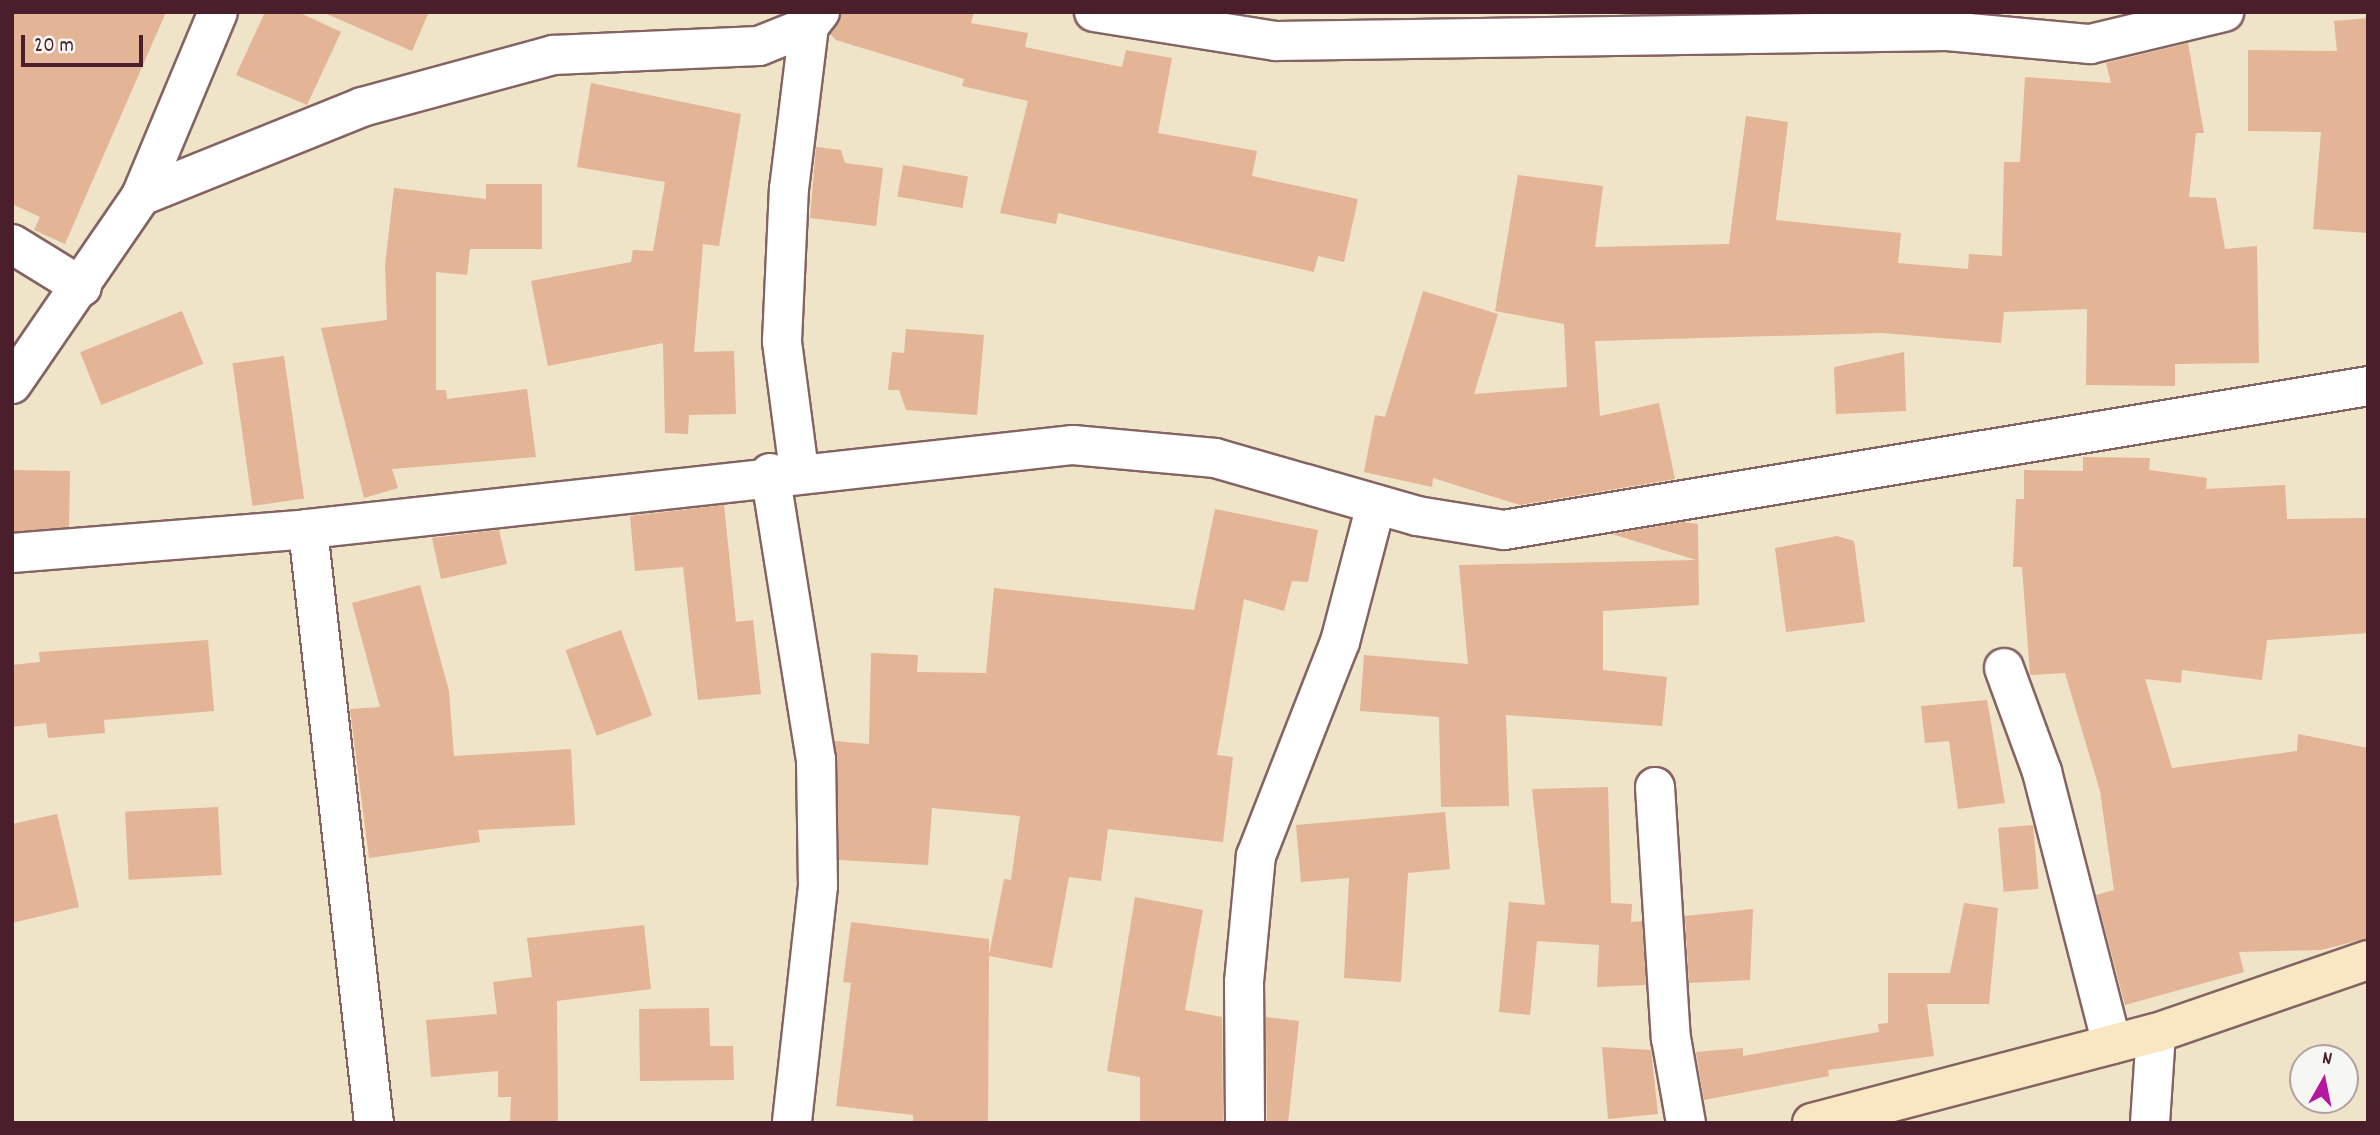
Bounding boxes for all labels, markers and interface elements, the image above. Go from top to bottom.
scale bar [24,21,147,65]
text: 20 m [34,32,74,62]
north arrow [2289,1044,2359,1114]
text: N [2320,1046,2334,1074]

